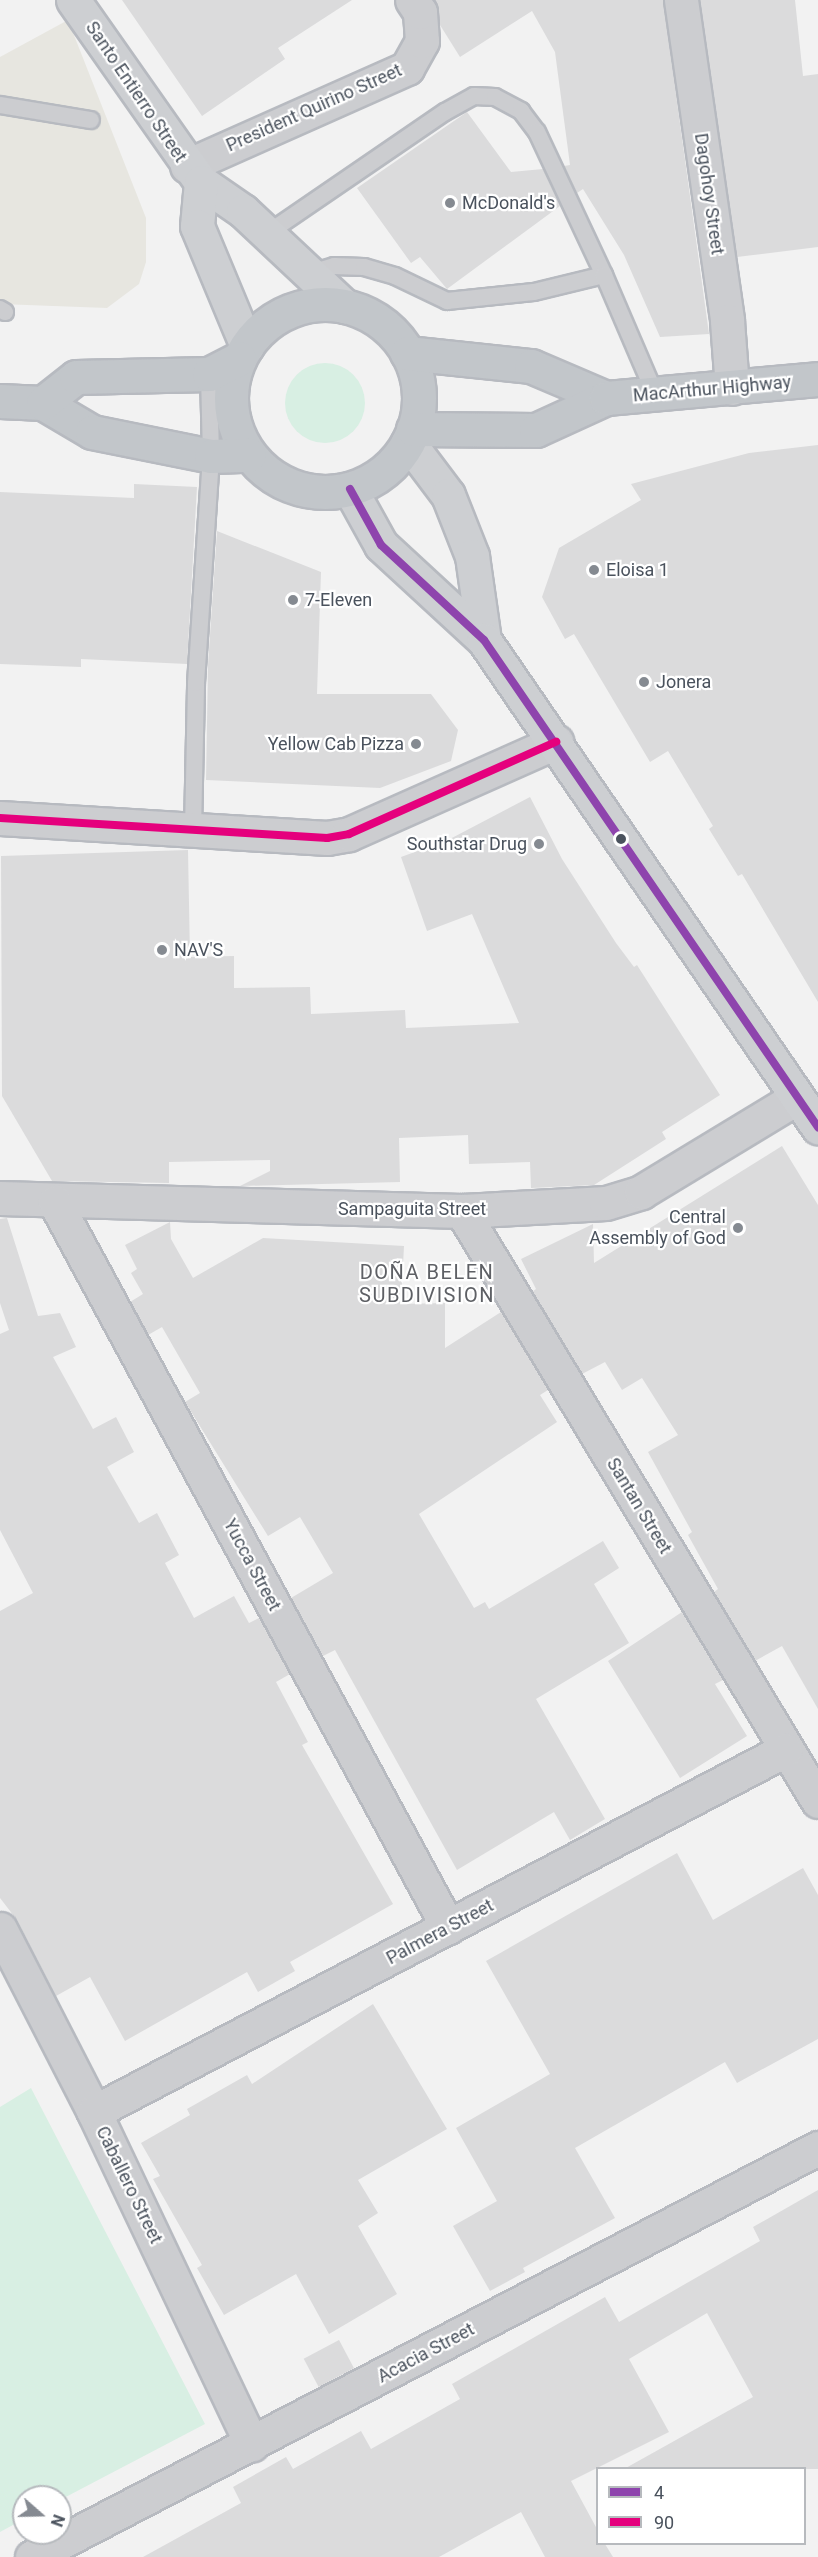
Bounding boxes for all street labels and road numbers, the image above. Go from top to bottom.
street label: Santo Entierro Street [81,18,191,166]
street label: President Quirino Street [223,60,405,156]
street label: Dagohoy Street [690,132,728,256]
street label: MacArthur Highway [632,371,792,407]
street label: Sampaguita Street [338,1198,486,1220]
street label: Santan Street [602,1454,676,1558]
street label: Yucca Street [219,1515,285,1615]
street label: Palmera Street [383,1895,497,1969]
street label: Caballero Street [91,2123,167,2247]
street label: Acacia Street [374,2318,478,2388]

